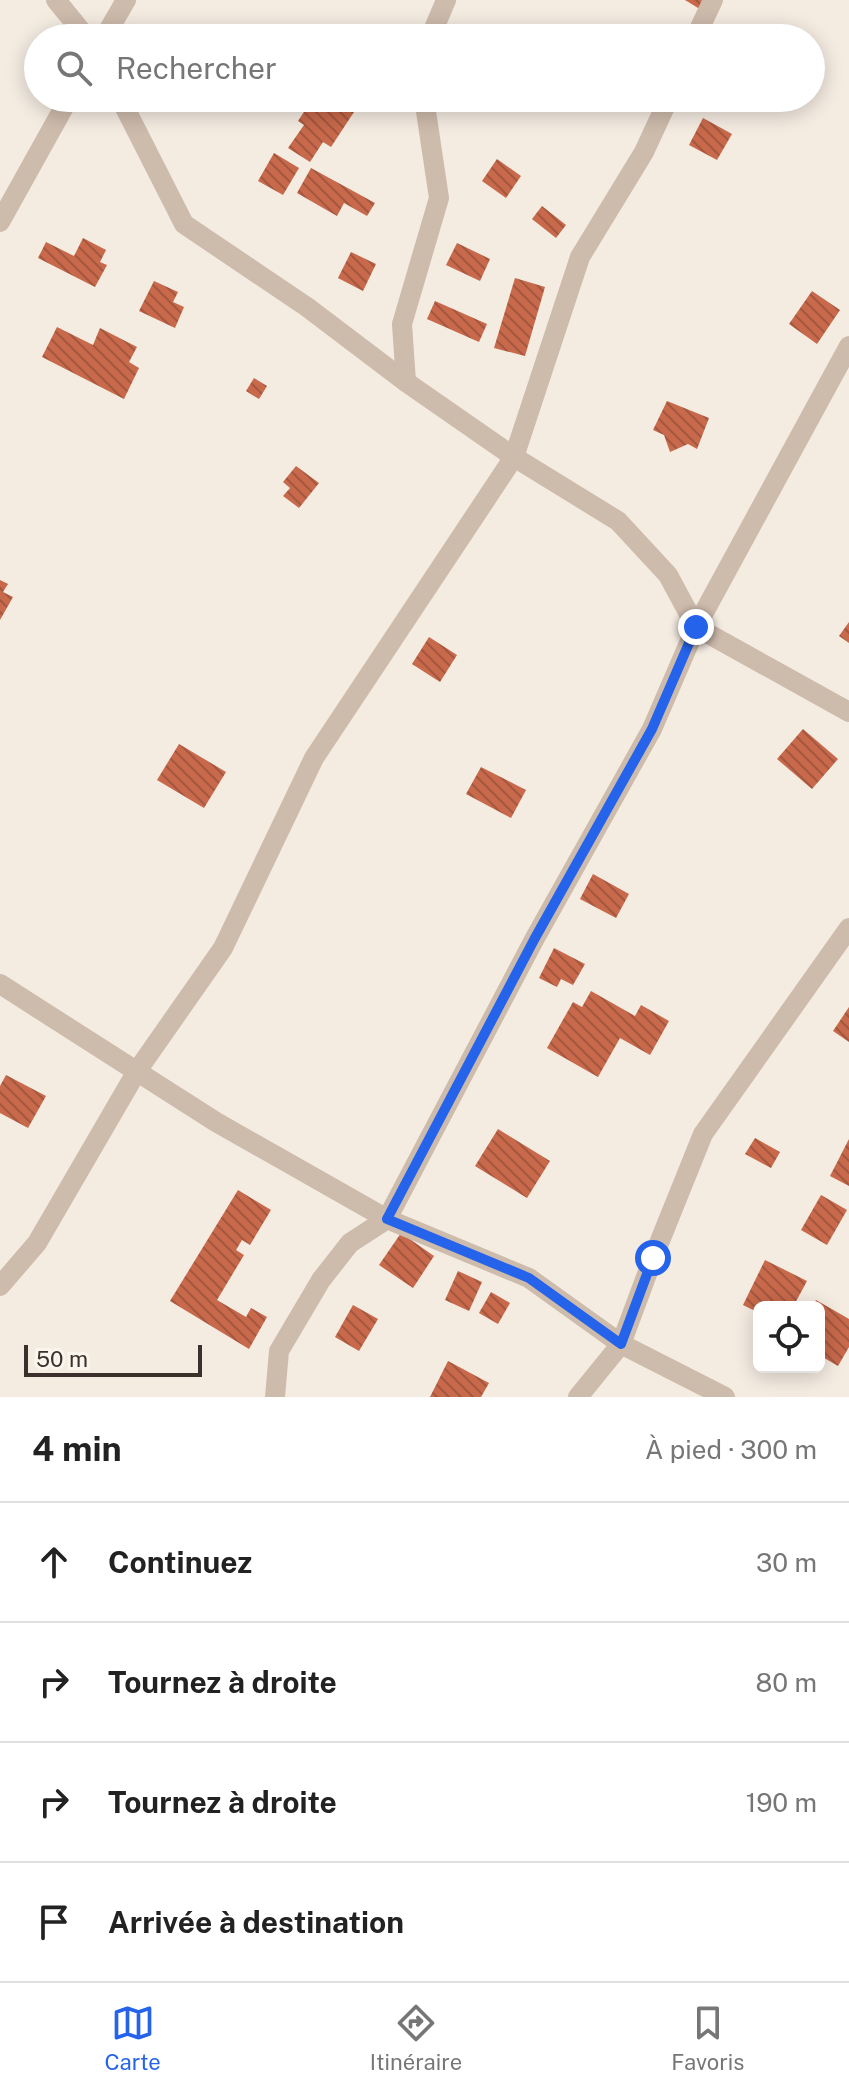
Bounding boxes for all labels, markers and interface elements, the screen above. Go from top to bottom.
search box [24,24,825,112]
icon: search [52,46,96,90]
text: Rechercher [116,50,277,86]
route end [678,609,714,645]
route start [635,1240,671,1276]
map controls [753,1301,825,1373]
button: locate [753,1301,825,1373]
scale bar [24,1341,202,1377]
text: 50 m [36,1346,88,1372]
text: 4 min [32,1429,122,1469]
text: À pied · 300 m [645,1434,817,1465]
icon: ahead [32,1540,76,1584]
text: Continuez [108,1544,252,1580]
text: 30 m [756,1547,817,1578]
icon: right [32,1660,76,1704]
text: Tournez à droite [108,1664,337,1700]
text: 80 m [756,1667,817,1698]
icon: right [32,1780,76,1824]
text: Tournez à droite [108,1784,337,1820]
text: 190 m [746,1787,817,1818]
icon: arrive [32,1900,76,1944]
text: Arrivée à destination [108,1904,404,1940]
tab: Carte [105,2001,161,2075]
tab: Itinéraire [370,2001,462,2075]
tab: Favoris [671,2001,744,2075]

